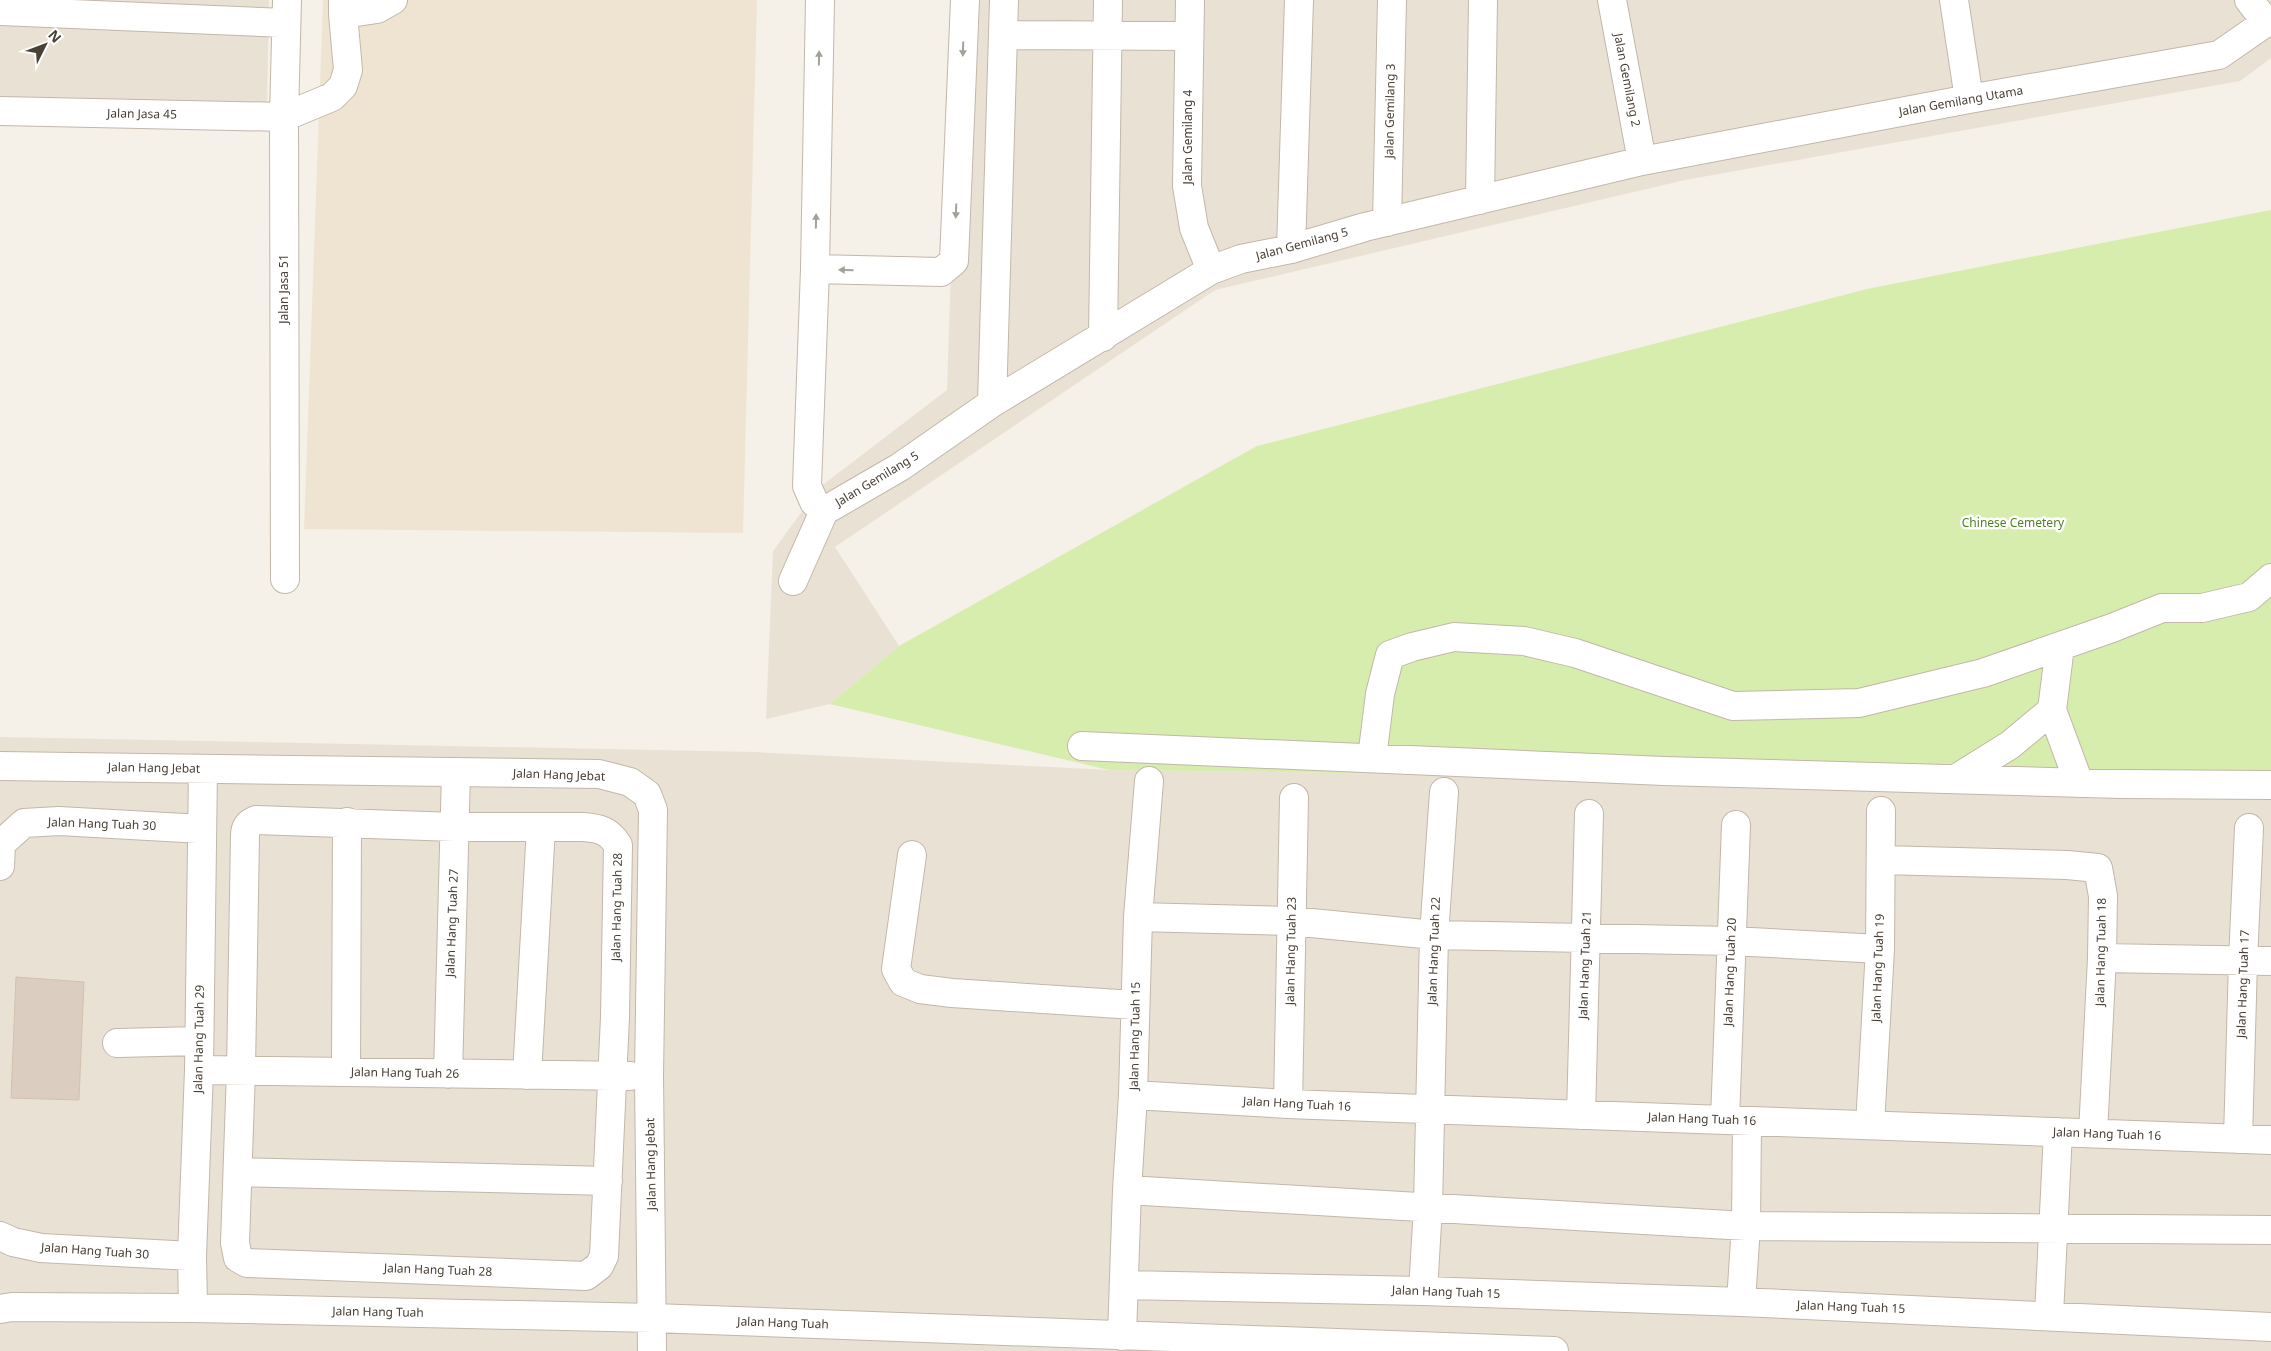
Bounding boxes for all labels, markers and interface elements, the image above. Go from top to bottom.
north arrow [20,20,70,70]
text: N [44,25,66,47]
street label: Jalan Gemilang 2 [1610,31,1645,128]
one-way arrow [958,41,966,57]
one-way arrow [815,50,823,66]
street label: Jalan Gemilang 3 [1380,63,1399,160]
street label: Jalan Gemilang Utama [1897,81,2024,120]
street label: Jalan Gemilang 4 [1179,89,1196,185]
street label: Jalan Jasa 45 [106,104,177,123]
one-way arrow [952,203,960,219]
one-way arrow [812,212,820,228]
street label: Jalan Gemilang 5 [1253,223,1350,264]
street label: Jalan Jasa 51 [275,254,292,325]
one-way arrow [837,266,853,274]
street label: Jalan Gemilang 5 [831,447,922,511]
park label: Chinese Cemetery [1962,514,2065,531]
street label: Jalan Hang Jebat [107,758,201,777]
street label: Jalan Hang Jebat [512,764,606,785]
street label: Jalan Hang Tuah 30 [47,813,157,834]
street label: Jalan Hang Tuah 28 [607,853,626,962]
street label: Jalan Hang Tuah 27 [441,868,462,978]
street label: Jalan Hang Tuah 22 [1423,896,1444,1006]
street label: Jalan Hang Tuah 23 [1281,897,1300,1006]
street label: Jalan Hang Tuah 18 [2091,898,2110,1007]
street label: Jalan Hang Tuah 21 [1574,911,1595,1020]
street label: Jalan Hang Tuah 19 [1867,913,1888,1023]
street label: Jalan Hang Tuah 20 [1719,917,1740,1027]
street label: Jalan Hang Tuah 17 [2232,929,2253,1039]
street label: Jalan Hang Tuah 15 [1125,982,1144,1091]
street label: Jalan Hang Tuah 29 [189,985,208,1094]
street label: Jalan Hang Tuah 26 [350,1063,459,1082]
street label: Jalan Hang Tuah 16 [1241,1092,1352,1115]
street label: Jalan Hang Tuah 16 [1647,1108,1757,1129]
street label: Jalan Hang Jebat [641,1117,660,1211]
street label: Jalan Hang Tuah 16 [2052,1123,2162,1144]
street label: Jalan Hang Tuah 30 [39,1238,150,1263]
street label: Jalan Hang Tuah 28 [383,1259,493,1280]
street label: Jalan Hang Tuah 15 [1391,1281,1501,1302]
street label: Jalan Hang Tuah 15 [1796,1296,1906,1317]
street label: Jalan Hang Tuah [331,1302,424,1321]
street label: Jalan Hang Tuah [736,1312,829,1333]

